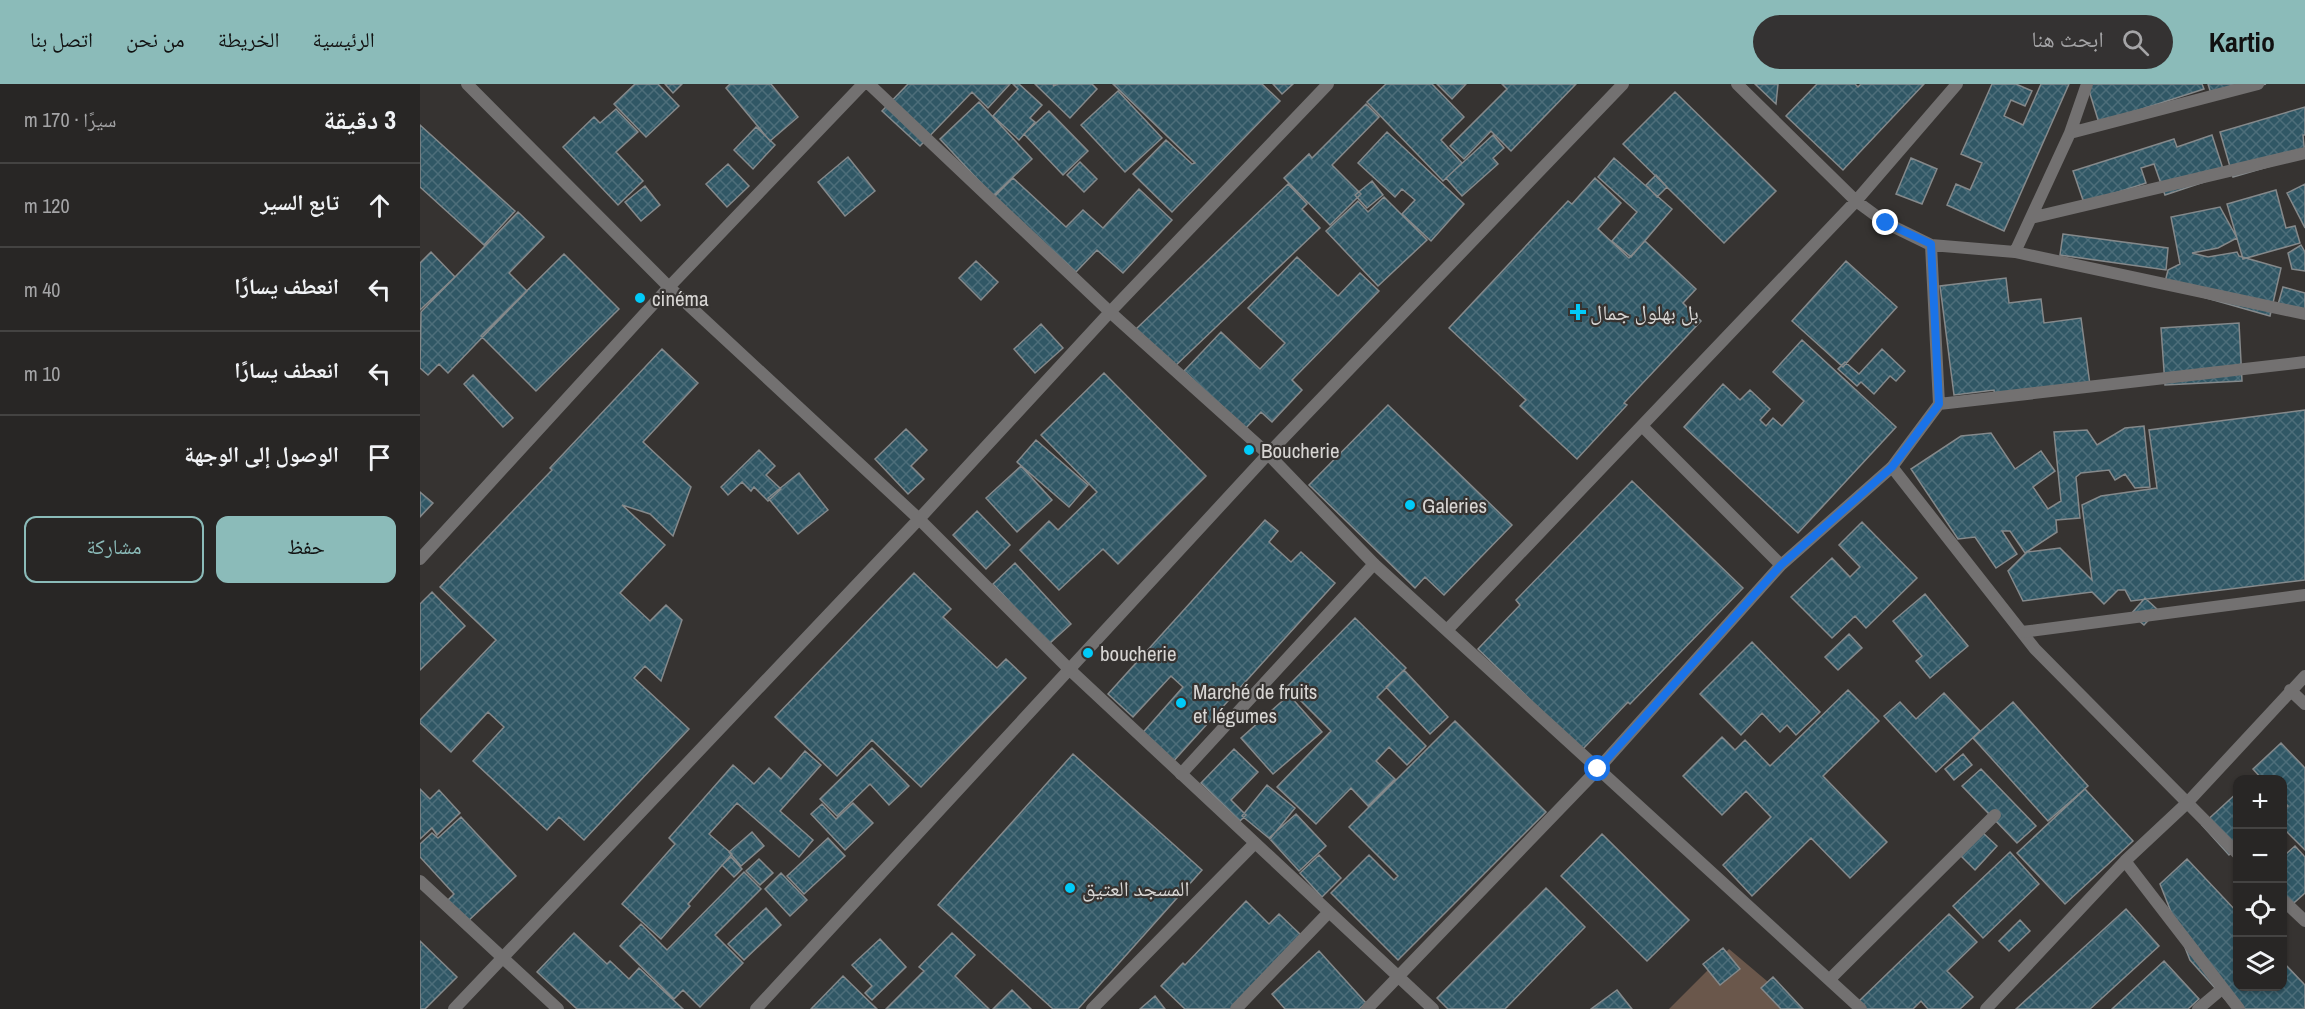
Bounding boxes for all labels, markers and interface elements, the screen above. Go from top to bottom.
search box [1753,15,2173,69]
text: Kartio [2209,23,2275,61]
text: ابحث هنا [2032,24,2104,54]
text: اتصل بنا [30,25,93,54]
text: من نحن [126,25,185,54]
text: الخريطة [218,25,280,54]
text: الرئيسية [313,25,375,54]
icon: search [2119,26,2152,59]
text: 3 دقيقة [324,102,396,137]
text: سيرًا · 170 m [24,106,117,133]
text: تابع السير [261,187,339,217]
icon: ahead [363,189,396,222]
text: 120 m [24,192,70,219]
route end [1872,209,1898,235]
text: انعطف يسارًا [234,271,339,301]
icon: left [363,273,396,306]
text: 40 m [24,276,60,303]
place label: cinéma [652,284,709,313]
marker: cinéma [633,291,647,305]
place label: بل بهلول جمال [1590,298,1699,327]
marker: بل بهلول جمال [1571,305,1585,319]
text: انعطف يسارًا [234,355,339,385]
icon: left [363,357,396,390]
text: 10 m [24,360,60,387]
place label: Boucherie [1261,436,1340,465]
text: الوصول إلى الوجهة [184,439,339,469]
icon: arrive [363,441,396,474]
marker: Boucherie [1242,443,1256,457]
place label: Galeries [1422,491,1487,520]
marker: Galeries [1403,498,1417,512]
button: مشاركة [24,516,204,583]
button: حفظ [216,516,396,583]
place label: boucherie [1100,639,1177,668]
marker: boucherie [1081,646,1095,660]
place label: Marché de fruits et légumes [1193,677,1317,730]
marker: Marché de fruits et légumes [1174,696,1188,710]
route start [1584,755,1610,781]
map controls [2233,775,2287,991]
button: + [2233,775,2287,829]
button: − [2233,829,2287,883]
place label: المسجد العتيق [1082,874,1190,903]
marker: المسجد العتيق [1063,881,1077,895]
button: locate [2233,883,2287,937]
button: layers [2233,937,2287,991]

